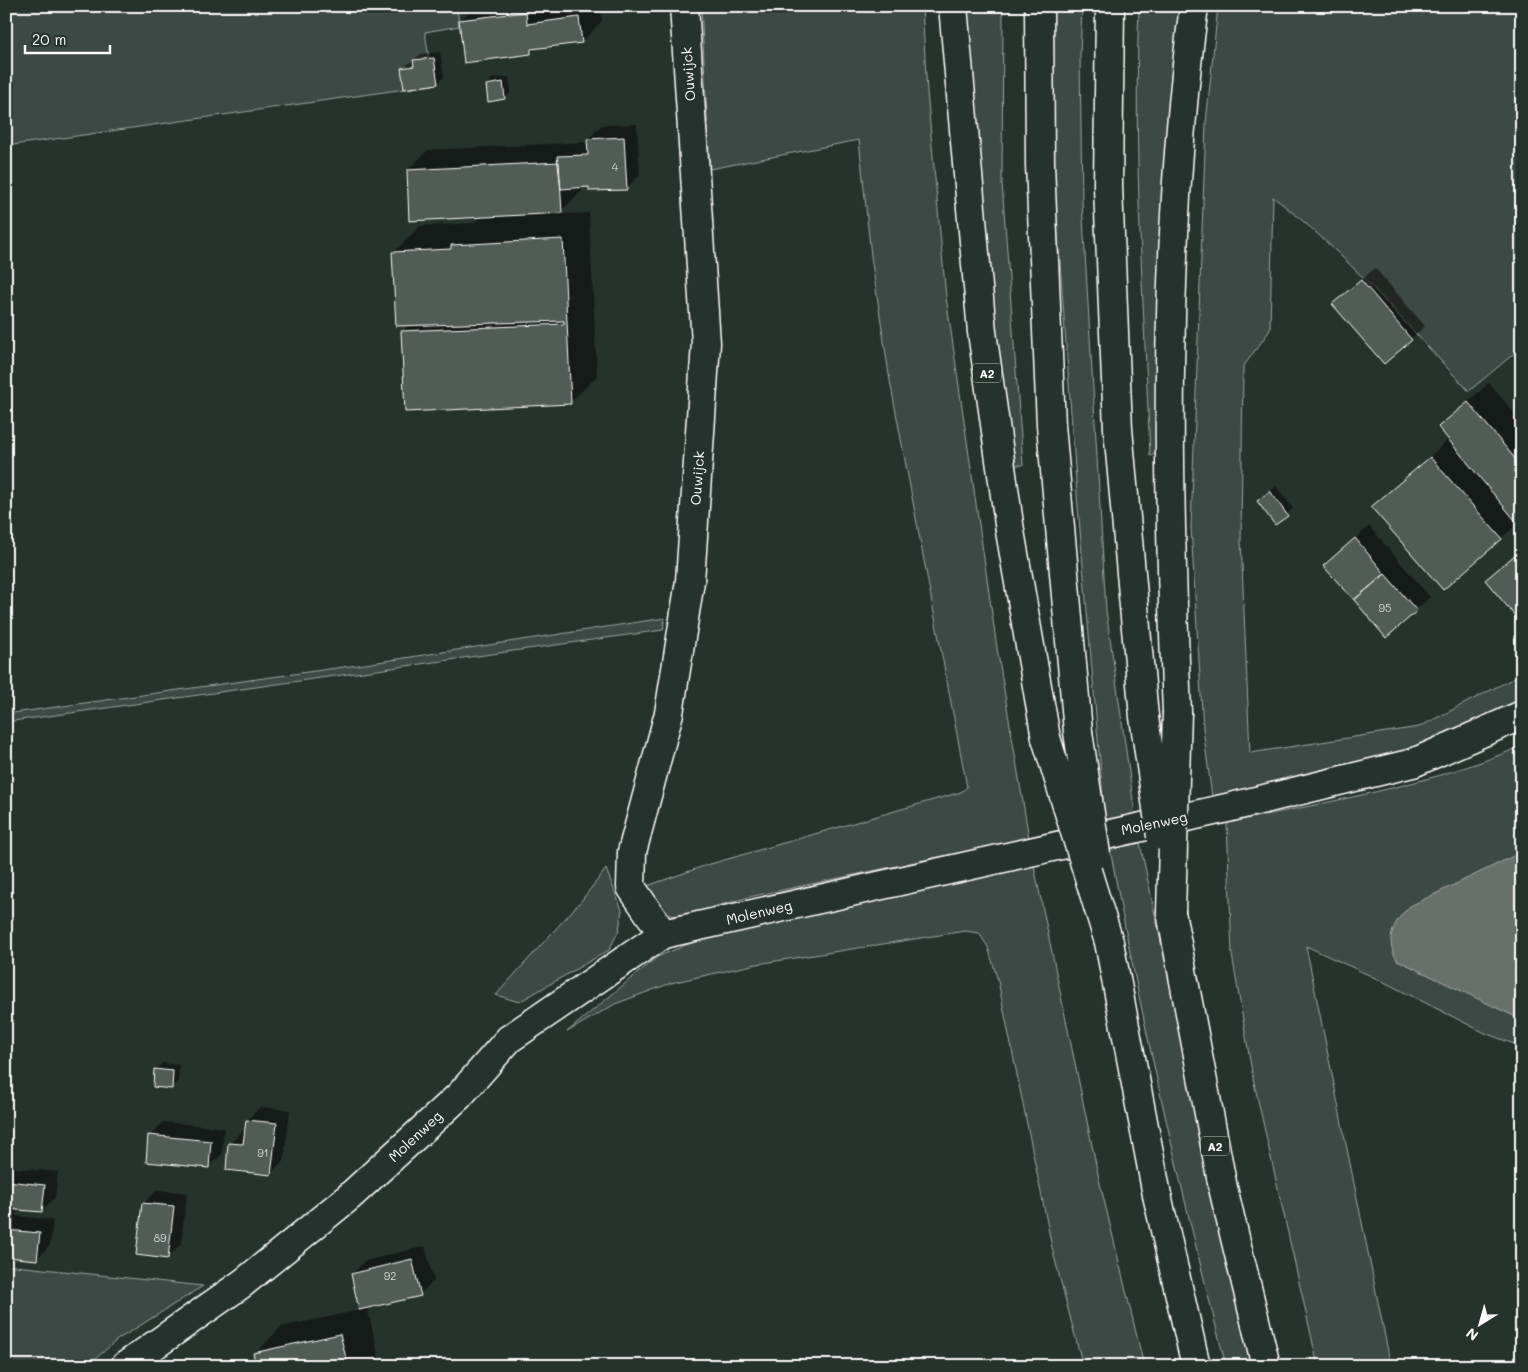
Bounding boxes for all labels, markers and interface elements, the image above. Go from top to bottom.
scale bar [25,22,110,54]
text: 20 m [32,29,66,49]
street label: Ouwijck [677,46,699,102]
house number: 4 [612,159,619,174]
road number: A2 [973,363,1001,382]
street label: Ouwijck [686,450,708,506]
house number: 95 [1379,600,1391,615]
street label: Molenweg [1119,807,1189,839]
street label: Molenweg [724,895,794,929]
street label: Molenweg [384,1106,446,1166]
road number: A2 [1201,1136,1229,1156]
house number: 91 [257,1145,269,1160]
house number: 89 [153,1230,167,1245]
house number: 92 [384,1268,396,1283]
north arrow [1456,1300,1506,1350]
text: N [1462,1324,1482,1346]

